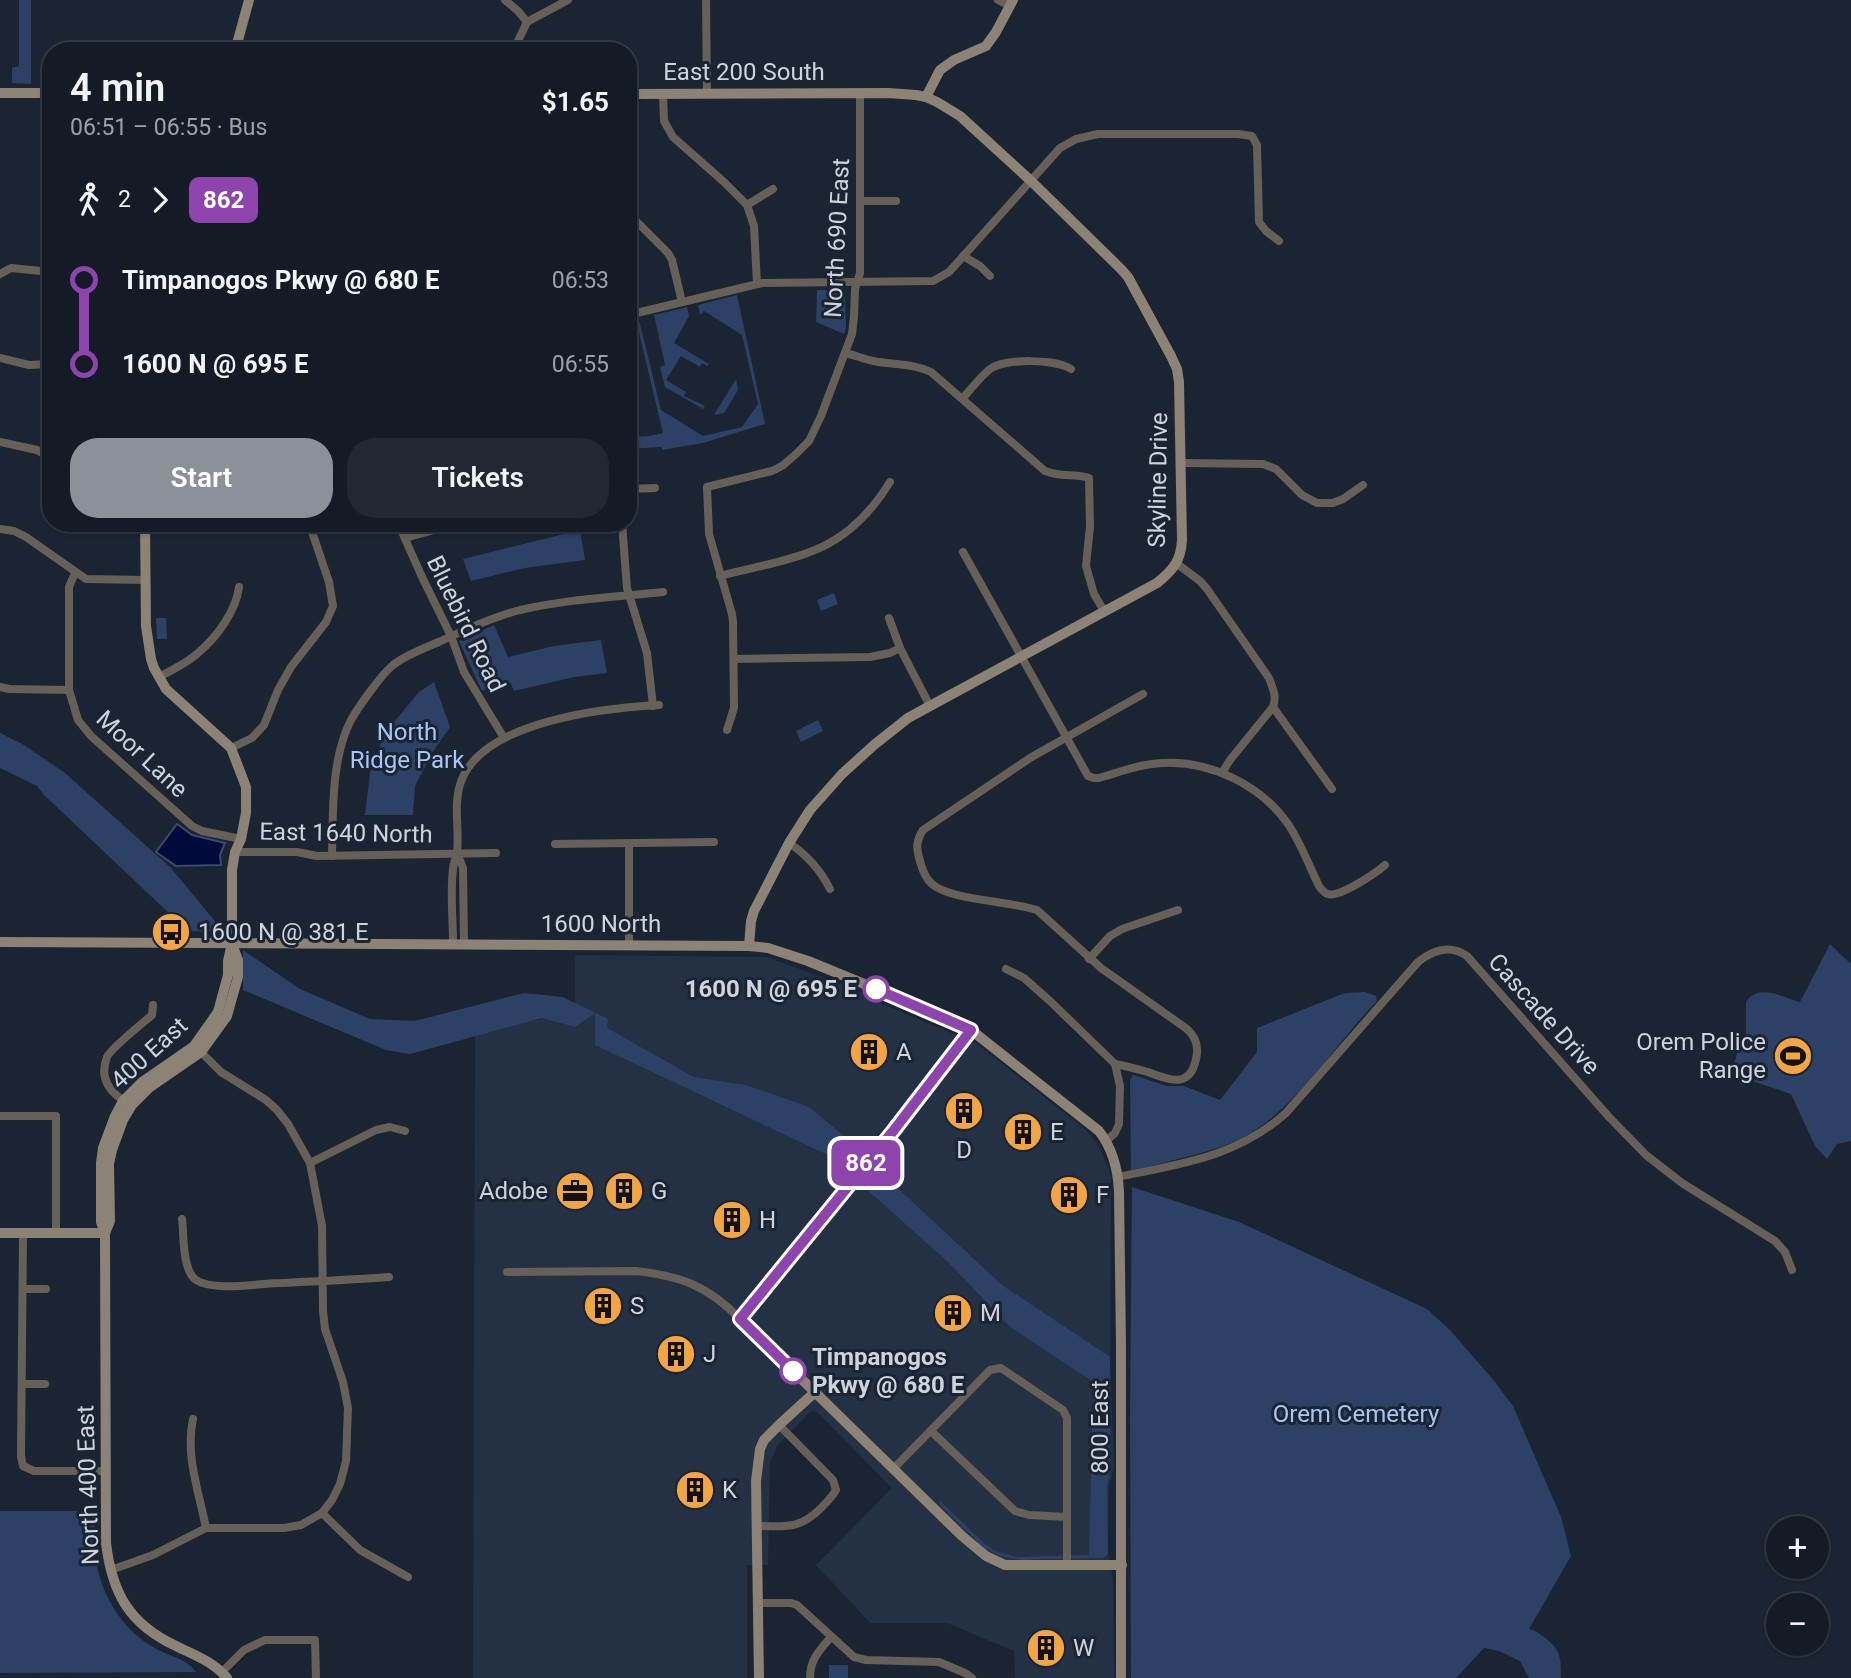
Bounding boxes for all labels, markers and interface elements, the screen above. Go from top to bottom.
street label: East 200 South [663,58,825,86]
text: 4 min [70,66,165,110]
text: $1.65 [542,87,609,117]
text: 06:51 – 06:55 · Bus [70,114,267,141]
street label: North 690 East [819,157,855,319]
icon: walk [70,181,108,219]
icon: forward [141,181,179,219]
text: 2 [118,186,131,213]
text: 862 [203,186,244,214]
text: Timpanogos Pkwy @ 680 E [122,265,440,295]
text: 06:53 [552,267,609,294]
text: 1600 N @ 695 E [122,349,309,379]
text: 06:55 [552,351,609,378]
street label: Skyline Drive [1143,412,1173,548]
button: Start [70,438,333,518]
button: Tickets [347,438,609,518]
street label: Bluebird Road [421,551,511,697]
street label: Moor Lane [91,705,193,803]
park label: North Ridge Park [350,718,465,774]
street label: East 1640 North [259,817,433,849]
street label: 1600 North [541,910,661,938]
bus stop icon: 1600 N @ 381 E [150,911,192,953]
place label: 1600 N @ 381 E [198,918,369,946]
street label: Cascade Drive [1482,948,1606,1080]
place label: 1600 N @ 695 E [685,975,857,1003]
marker: 1600 N @ 695 E [863,976,889,1002]
street label: 400 East [105,1011,193,1095]
place label: Orem Police Range [1636,1028,1766,1084]
building icon: A [848,1031,890,1073]
sports icon: Orem Police Range [1772,1035,1814,1077]
place label: A [896,1038,912,1066]
building icon: D [943,1090,985,1132]
building icon: E [1002,1111,1044,1153]
place label: E [1050,1118,1064,1146]
place label: D [956,1136,972,1164]
line badge: 862 [826,1140,906,1186]
text: 862 [845,1149,887,1177]
office icon: Adobe [554,1170,596,1212]
building icon: G [603,1170,645,1212]
building icon: F [1048,1174,1090,1216]
place label: Adobe [479,1177,548,1205]
place label: G [651,1177,667,1205]
place label: F [1096,1181,1109,1209]
building icon: H [711,1199,753,1241]
place label: H [759,1206,776,1234]
building icon: S [582,1285,624,1327]
place label: S [630,1292,644,1320]
building icon: M [932,1292,974,1334]
place label: M [980,1299,1001,1327]
building icon: J [655,1333,697,1375]
place label: J [703,1340,716,1368]
place label: Timpanogos Pkwy @ 680 E [812,1343,964,1399]
marker: Timpanogos Pkwy @ 680 E [780,1358,806,1384]
street label: 800 East [1086,1380,1114,1474]
park label: Orem Cemetery [1273,1400,1440,1428]
street label: North 400 East [71,1404,105,1565]
building icon: K [674,1469,716,1511]
place label: K [722,1476,738,1504]
map controls [1766,1516,1829,1656]
button: + [1766,1516,1829,1579]
button: − [1766,1593,1829,1656]
building icon: W [1025,1627,1067,1669]
place label: W [1073,1634,1094,1662]

